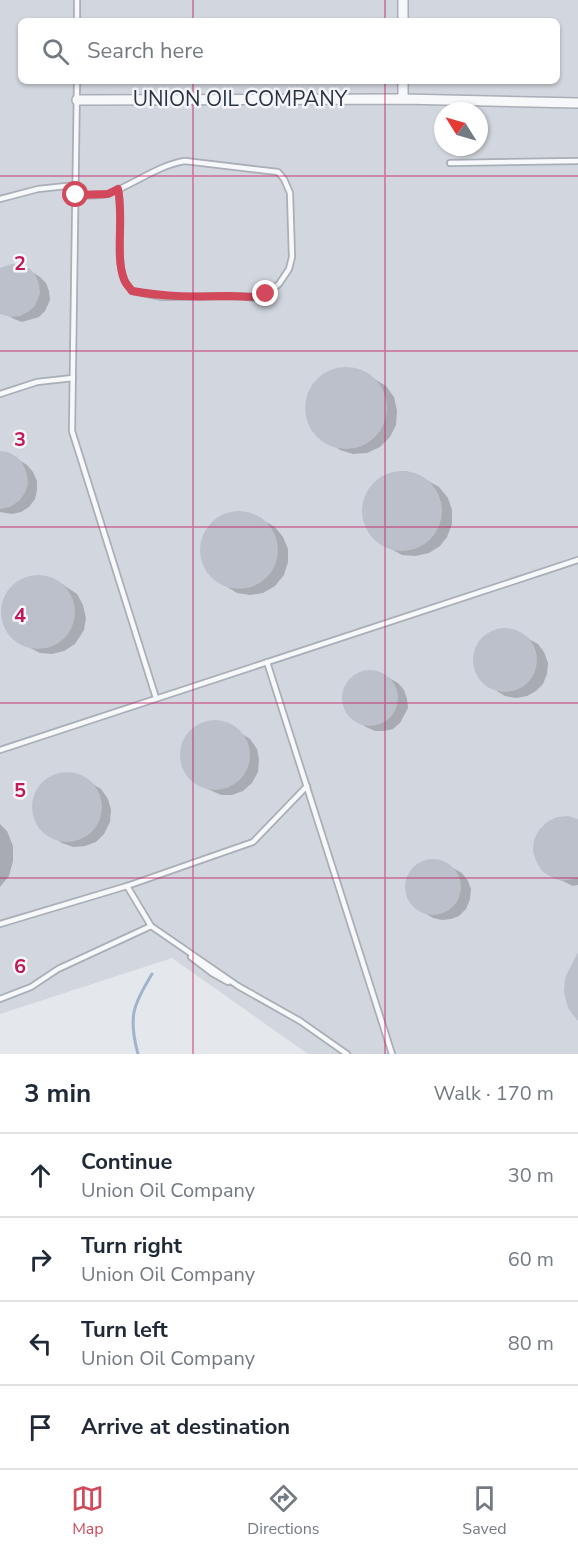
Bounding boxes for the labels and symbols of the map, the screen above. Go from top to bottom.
street label: UNION OIL COMPANY [133,85,348,113]
north arrow [434,102,488,156]
route start [62,181,88,207]
text: 2 [14,250,26,277]
route end [252,280,278,306]
text: 3 [14,426,26,453]
text: 4 [14,602,26,629]
text: 5 [14,777,26,804]
text: 6 [14,953,26,980]

